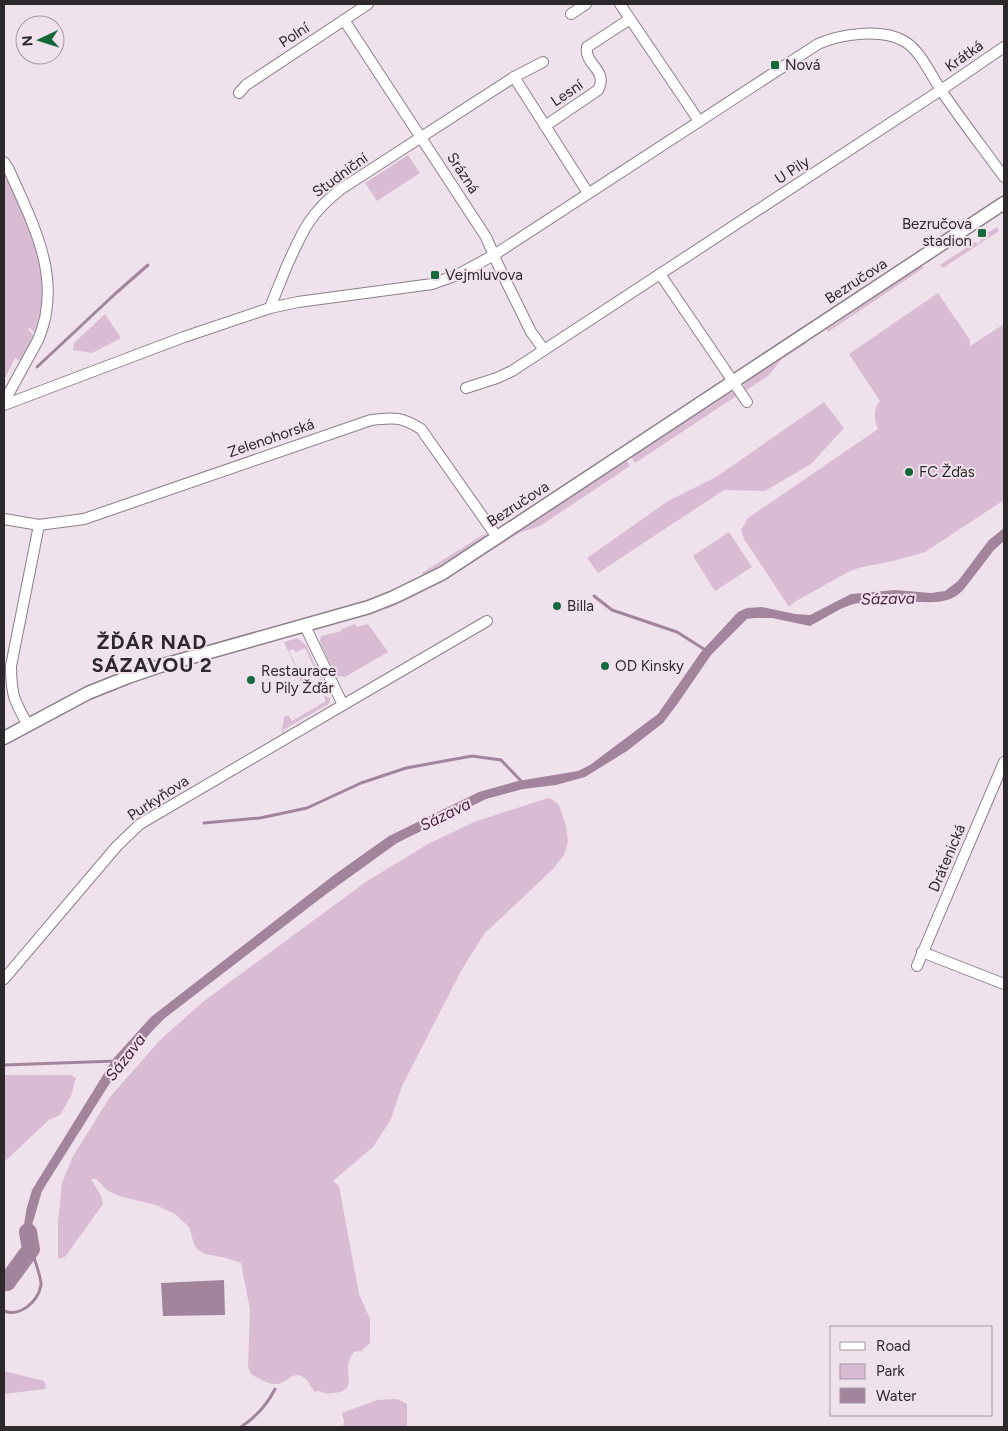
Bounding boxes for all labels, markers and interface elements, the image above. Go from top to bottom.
north arrow [15,15,65,65]
street label: Polní [276,18,314,51]
text: N [19,35,36,47]
street label: Krátká [942,37,986,75]
place label: Nová [785,56,820,74]
marker: Nová [769,59,781,71]
street label: Lesní [548,75,588,110]
street label: Studniční [309,148,372,201]
street label: Srázná [443,149,483,197]
street label: U Pily [771,152,813,188]
place label: Bezručova stadion [902,215,972,250]
marker: Bezručova stadion [976,227,988,239]
street label: Bezručova [822,254,890,308]
place label: Vejmluvova [445,266,523,284]
marker: Vejmluvova [429,269,441,281]
street label: Zelenohorská [225,415,317,461]
place label: FC Žďas [919,463,975,481]
marker: FC Žďas [903,466,915,478]
street label: Bezručova [484,477,552,531]
water label: Sázava [861,589,915,608]
place label: Billa [567,597,594,615]
marker: Billa [551,600,563,612]
district label: ŽĎÁR NAD SÁZAVOU 2 [91,630,213,677]
place label: OD Kinsky [615,657,684,675]
marker: OD Kinsky [599,660,611,672]
place label: Restaurace U Pily Žďár [261,662,336,697]
marker: Restaurace U Pily Žďár [245,674,257,686]
street label: Purkyňova [124,772,192,824]
water label: Sázava [417,794,474,835]
street label: Drátenická [925,822,969,894]
water label: Sázava [101,1030,150,1084]
legend [830,1326,993,1416]
text: Road [876,1337,911,1355]
text: Park [876,1362,905,1380]
text: Water [876,1387,916,1405]

